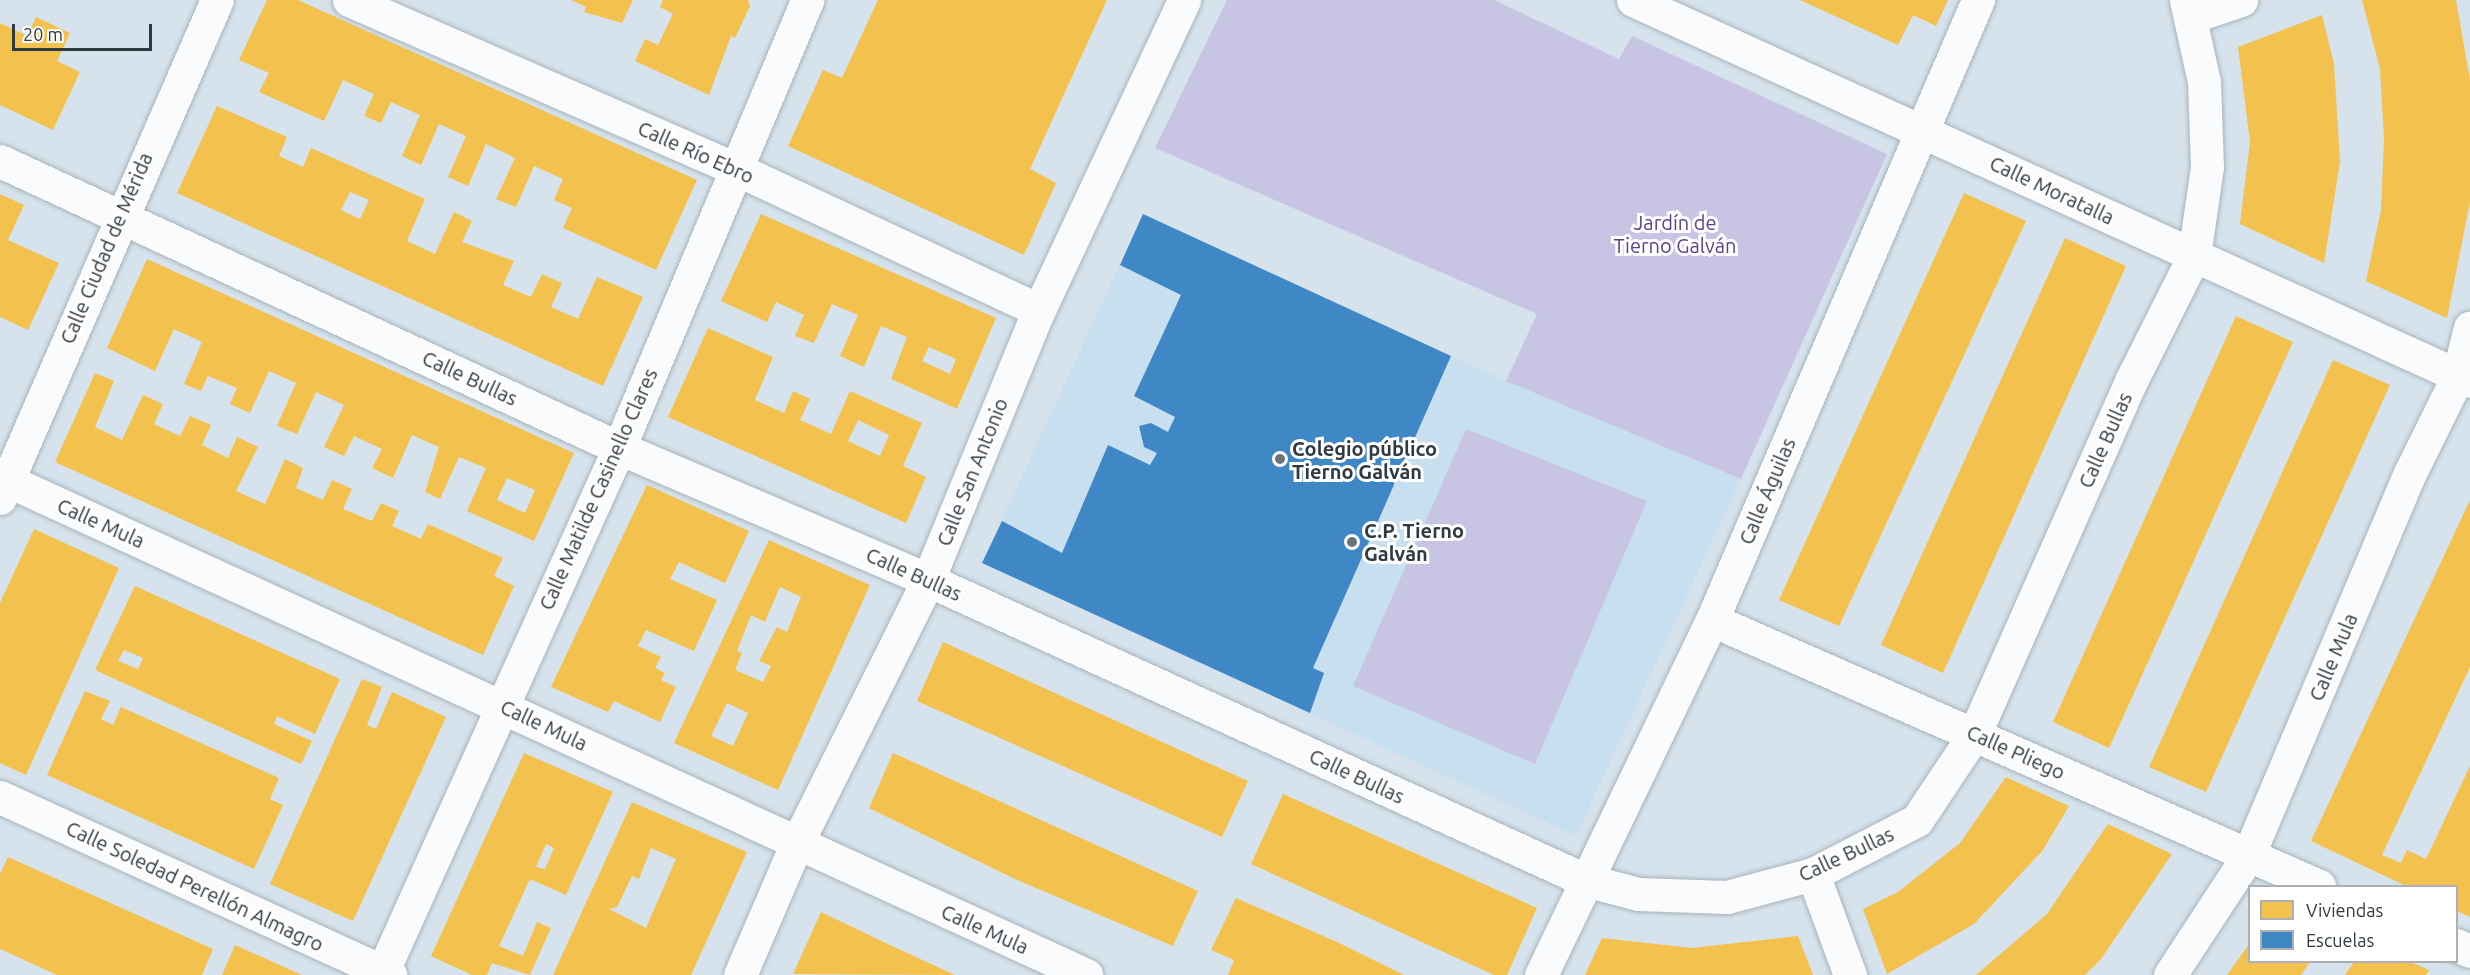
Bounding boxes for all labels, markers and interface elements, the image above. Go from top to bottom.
scale bar [15,12,154,50]
text: 20 m [23,24,63,44]
street label: Calle Río Ebro [634,116,758,188]
street label: Calle Ciudad de Mérida [55,149,157,347]
street label: Calle Moratalla [1986,151,2118,229]
park label: Jardín de Tierno Galván [1614,210,1736,257]
street label: Calle Bullas [419,346,521,410]
street label: Calle Matilde Casinello Clares [534,364,662,614]
street label: Calle Bullas [2073,388,2137,492]
street label: Calle San Antonio [931,395,1013,549]
street label: Calle Águilas [1734,434,1800,548]
place label: Colegio público Tierno Galván [1292,436,1437,483]
marker: Colegio público Tierno Galván [1273,452,1287,466]
street label: Calle Mula [54,493,148,553]
place label: C.P. Tierno Galván [1364,518,1464,565]
marker: C.P. Tierno Galván [1345,535,1359,549]
street label: Calle Bullas [862,542,966,606]
street label: Calle Mula [2304,609,2362,705]
street label: Calle Mula [497,694,591,756]
street label: Calle Pliego [1963,720,2069,784]
street label: Calle Bullas [1306,744,1408,808]
street label: Calle Soledad Perellón Almagro [62,816,328,956]
street label: Calle Bullas [1795,822,1897,886]
legend [2248,885,2458,963]
street label: Calle Mula [938,899,1032,959]
text: Viviendas [2306,900,2383,920]
text: Escuelas [2306,930,2374,950]

